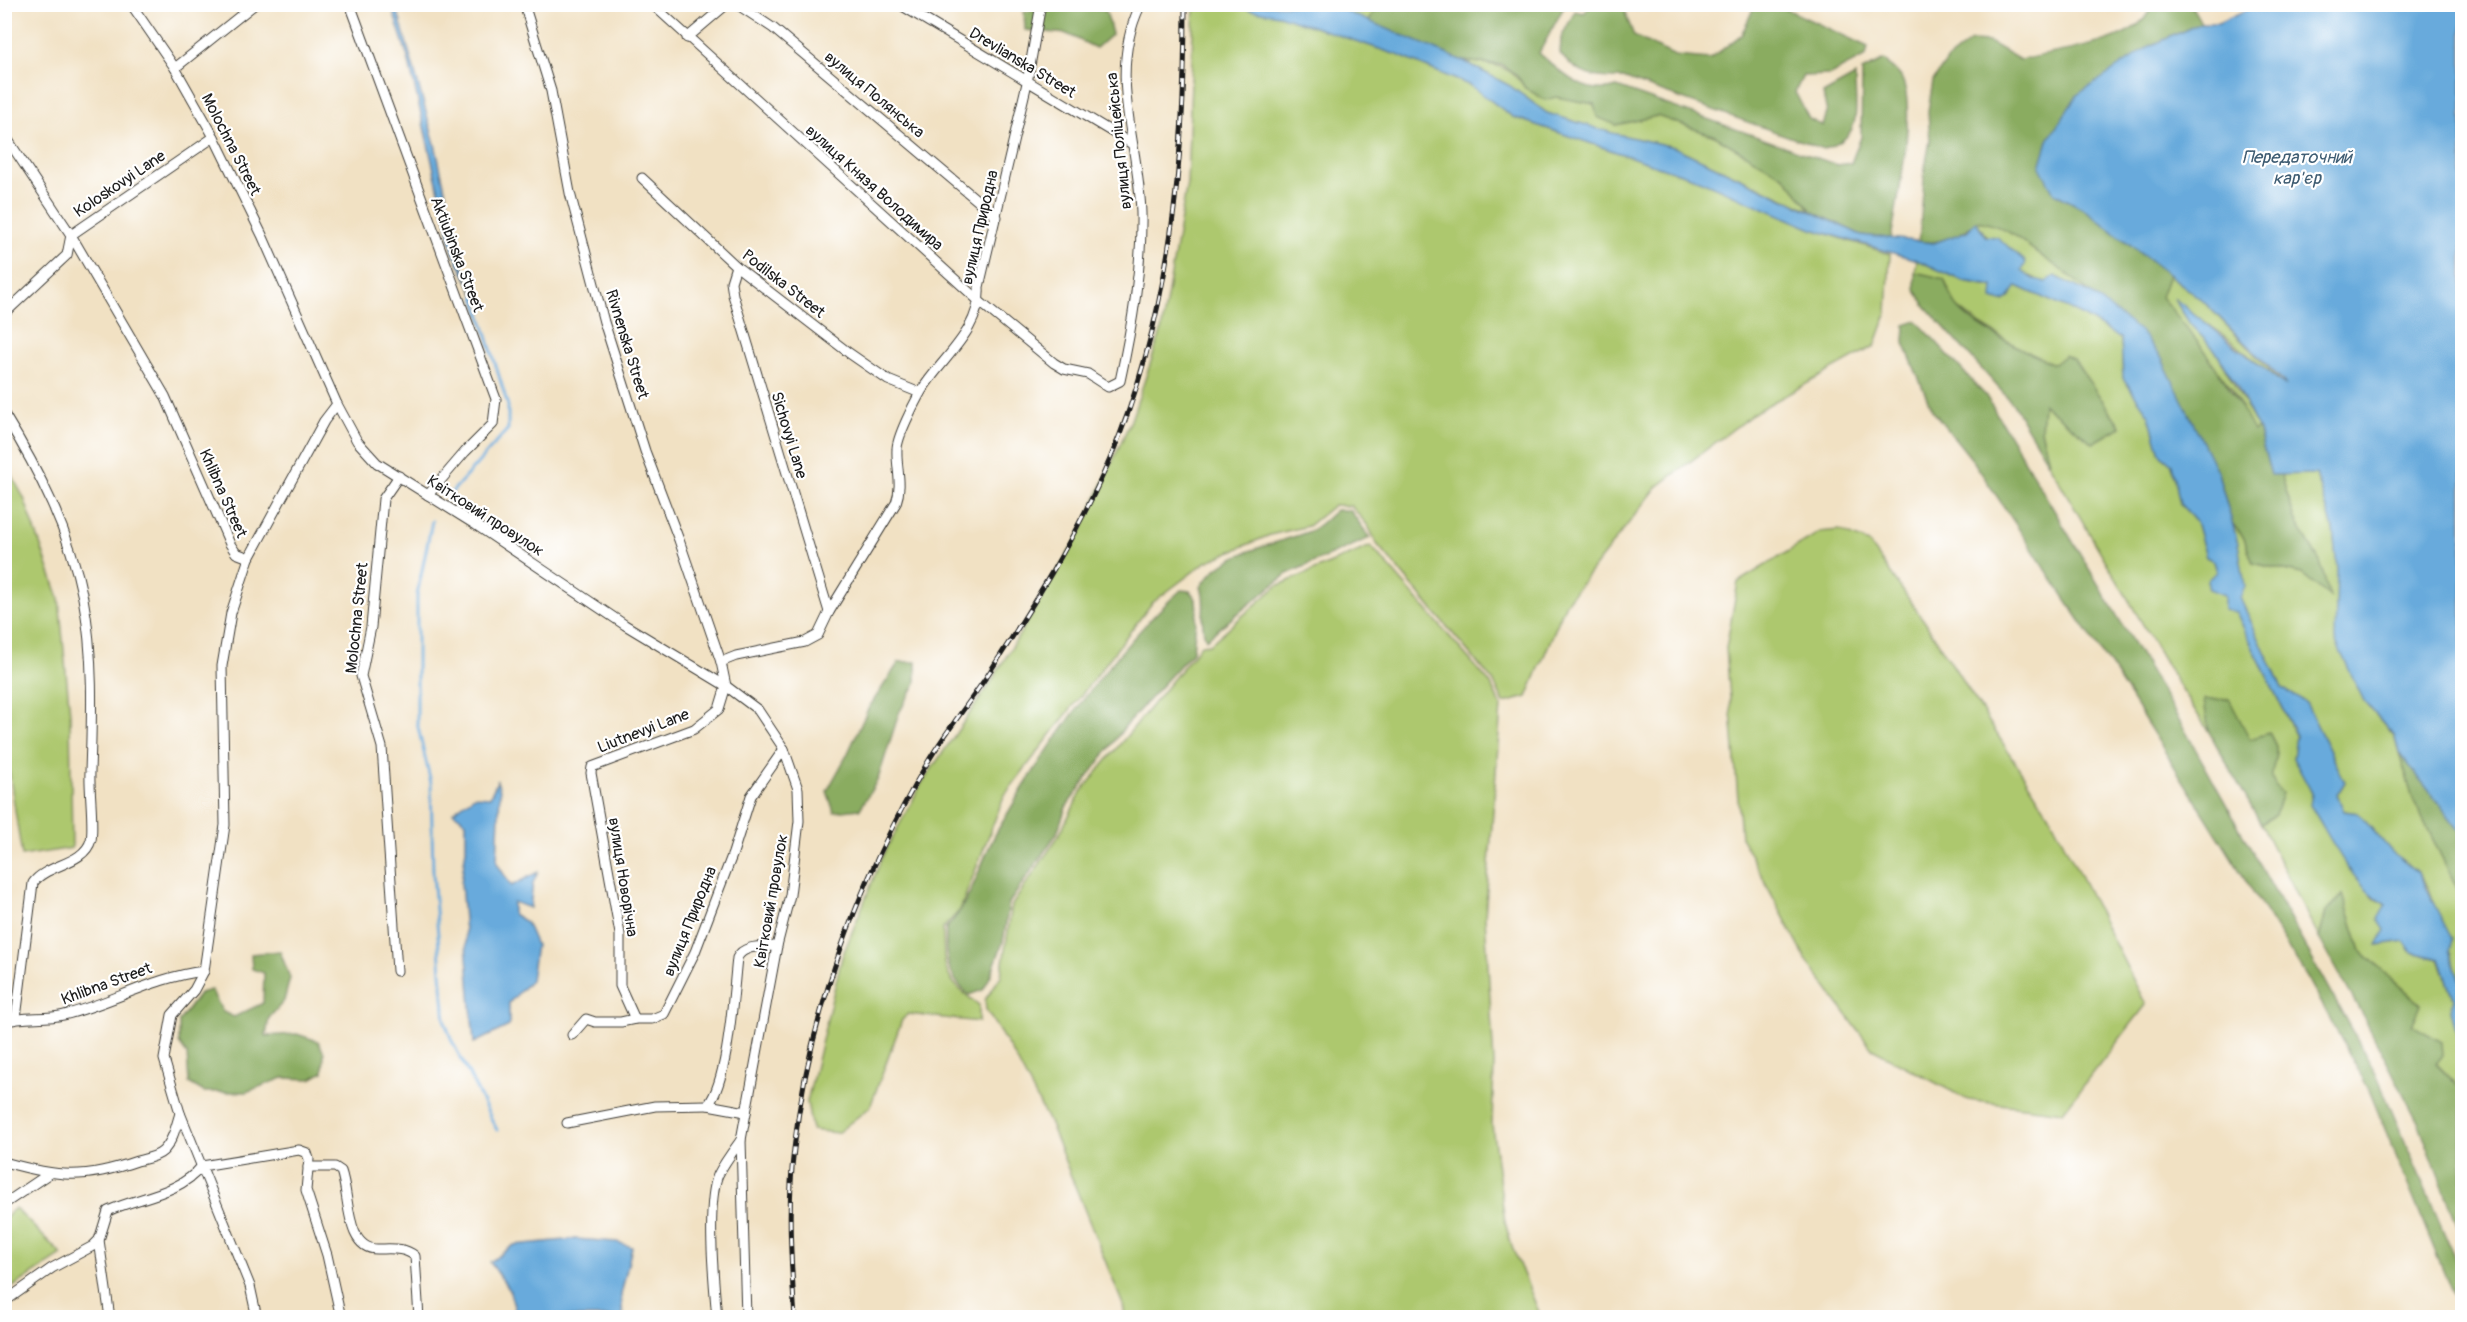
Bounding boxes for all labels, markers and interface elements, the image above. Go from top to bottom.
street label: Drevlianska Street [965,23,1080,103]
street label: вулиця Полянська [820,47,928,142]
street label: вулиця Поліцейська [1102,71,1136,210]
street label: Molochna Street [197,90,266,199]
street label: вулиця Князя Володимира [801,121,947,255]
street label: Koloskovyi Lane [70,146,169,222]
water label: Передаточний кар'єр [2242,146,2353,190]
street label: вулиця Природна [957,168,1003,286]
street label: Aktiubinska Street [426,194,488,315]
street label: Podilska Street [738,245,829,323]
street label: Rivnenska Street [601,287,653,402]
street label: Sichovyi Lane [766,389,812,481]
street label: Khlibna Street [195,446,252,541]
street label: Квітковий провулок [423,471,548,561]
street label: Molochna Street [341,561,373,675]
street label: Liutnevyi Lane [595,704,692,758]
street label: вулиця Новорічна [604,816,642,938]
street label: Квітковий провулок [749,833,793,969]
street label: вулиця Природна [659,864,721,979]
street label: Khlibna Street [58,958,155,1010]

